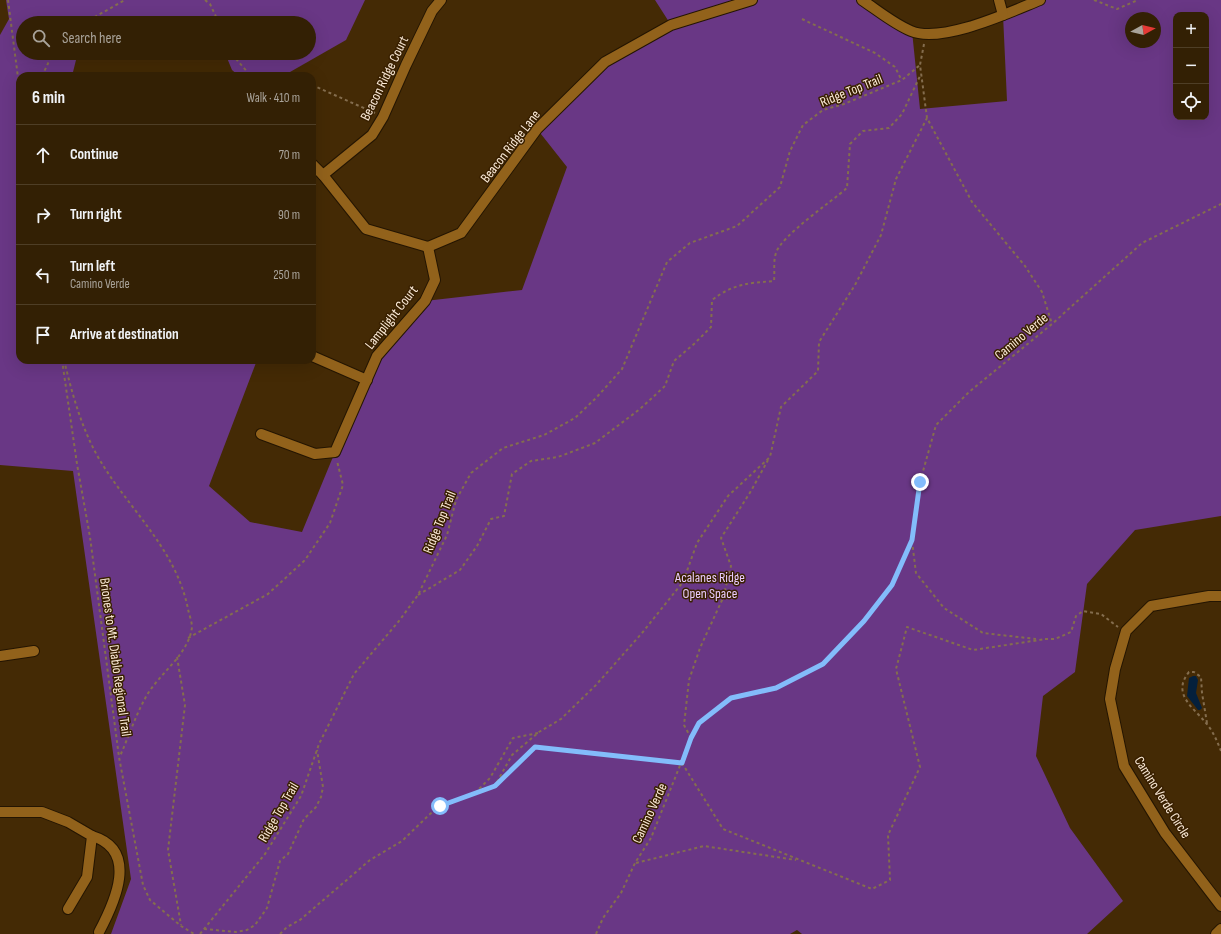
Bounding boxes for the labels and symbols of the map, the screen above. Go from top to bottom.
north arrow [1125,12,1161,48]
street label: Beacon Ridge Court [357,33,412,123]
street label: Ridge Top Trail [817,70,885,111]
street label: Beacon Ridge Lane [477,107,544,186]
street label: Lamplight Court [361,282,421,352]
street label: Camino Verde [991,309,1051,364]
route end [911,473,929,491]
street label: Ridge Top Trail [419,488,460,556]
park label: Acalanes Ridge Open Space [674,569,745,602]
street label: Briones to Mt. Diablo Regional Trail [96,577,135,737]
street label: Camino Verde Circle [1131,753,1195,841]
street label: Ridge Top Trail [255,779,302,845]
street label: Camino Verde [628,780,671,846]
route start [431,797,449,815]

